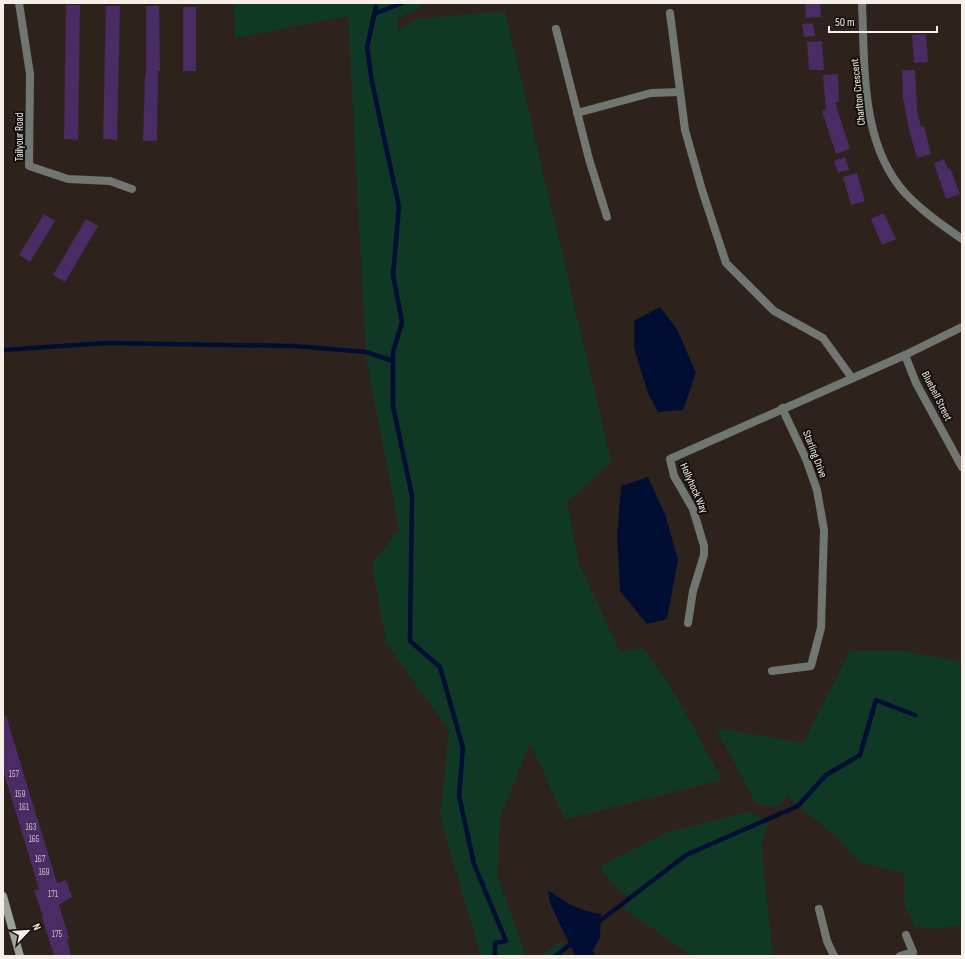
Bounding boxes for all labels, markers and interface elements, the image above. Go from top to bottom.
scale bar [829,8,937,34]
text: 50 m [835,15,855,30]
street label: Charlton Crescent [848,57,868,126]
street label: Tailyour Road [13,112,26,161]
street label: Bluebell Street [919,369,955,424]
street label: Starling Drive [800,428,830,480]
street label: Hollyhock Way [677,461,711,516]
house number: 157 [9,769,20,780]
house number: 159 [15,789,25,800]
house number: 161 [19,802,30,813]
house number: 163 [26,822,37,833]
house number: 165 [29,834,40,845]
house number: 167 [35,854,46,865]
house number: 169 [38,867,50,878]
house number: 171 [48,889,59,900]
north arrow [8,911,48,951]
text: N [29,922,44,933]
house number: 175 [52,929,63,940]

